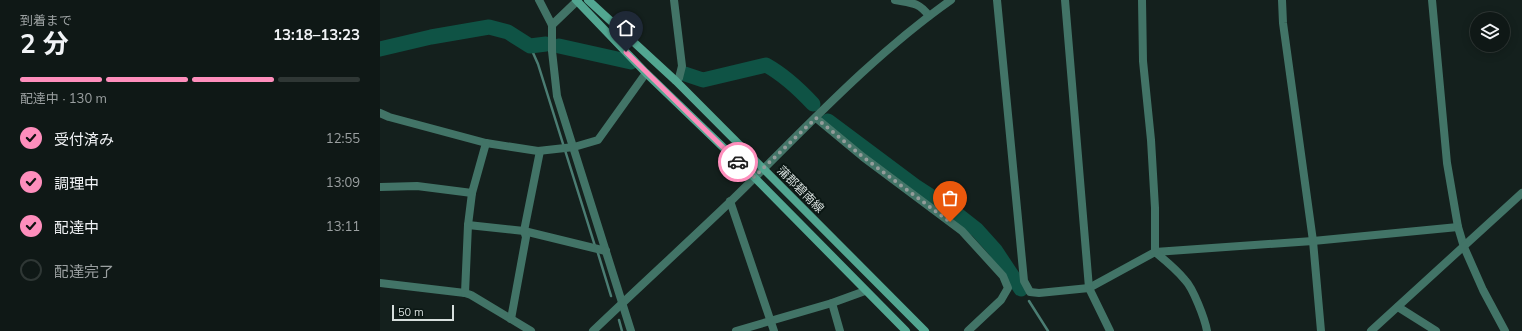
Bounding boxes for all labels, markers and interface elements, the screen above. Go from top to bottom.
pin [609,11,643,52]
text: 到着まで [20,12,72,28]
map controls [1470,12,1510,52]
button: layers [1470,12,1510,52]
icon: home [615,17,637,39]
text: 13:18–13:23 [273,25,360,44]
text: 2 分 [20,27,69,60]
text: 配達中 · 130 m [20,90,107,106]
icon: check [20,127,42,149]
text: 受付済み [54,130,114,149]
text: 12:55 [326,130,360,146]
courier [718,142,758,182]
icon: car [727,151,749,173]
street label: 蒲郡碧南線 [774,162,828,216]
icon: check [20,171,42,193]
text: 調理中 [54,174,99,193]
text: 13:09 [326,174,360,190]
pin [933,181,967,222]
icon: bag [939,187,961,209]
icon: check [20,215,42,237]
text: 配達中 [54,218,99,237]
text: 13:11 [326,218,360,234]
text: 配達完了 [54,262,114,281]
scale bar [392,303,454,322]
text: 50 m [398,305,424,319]

